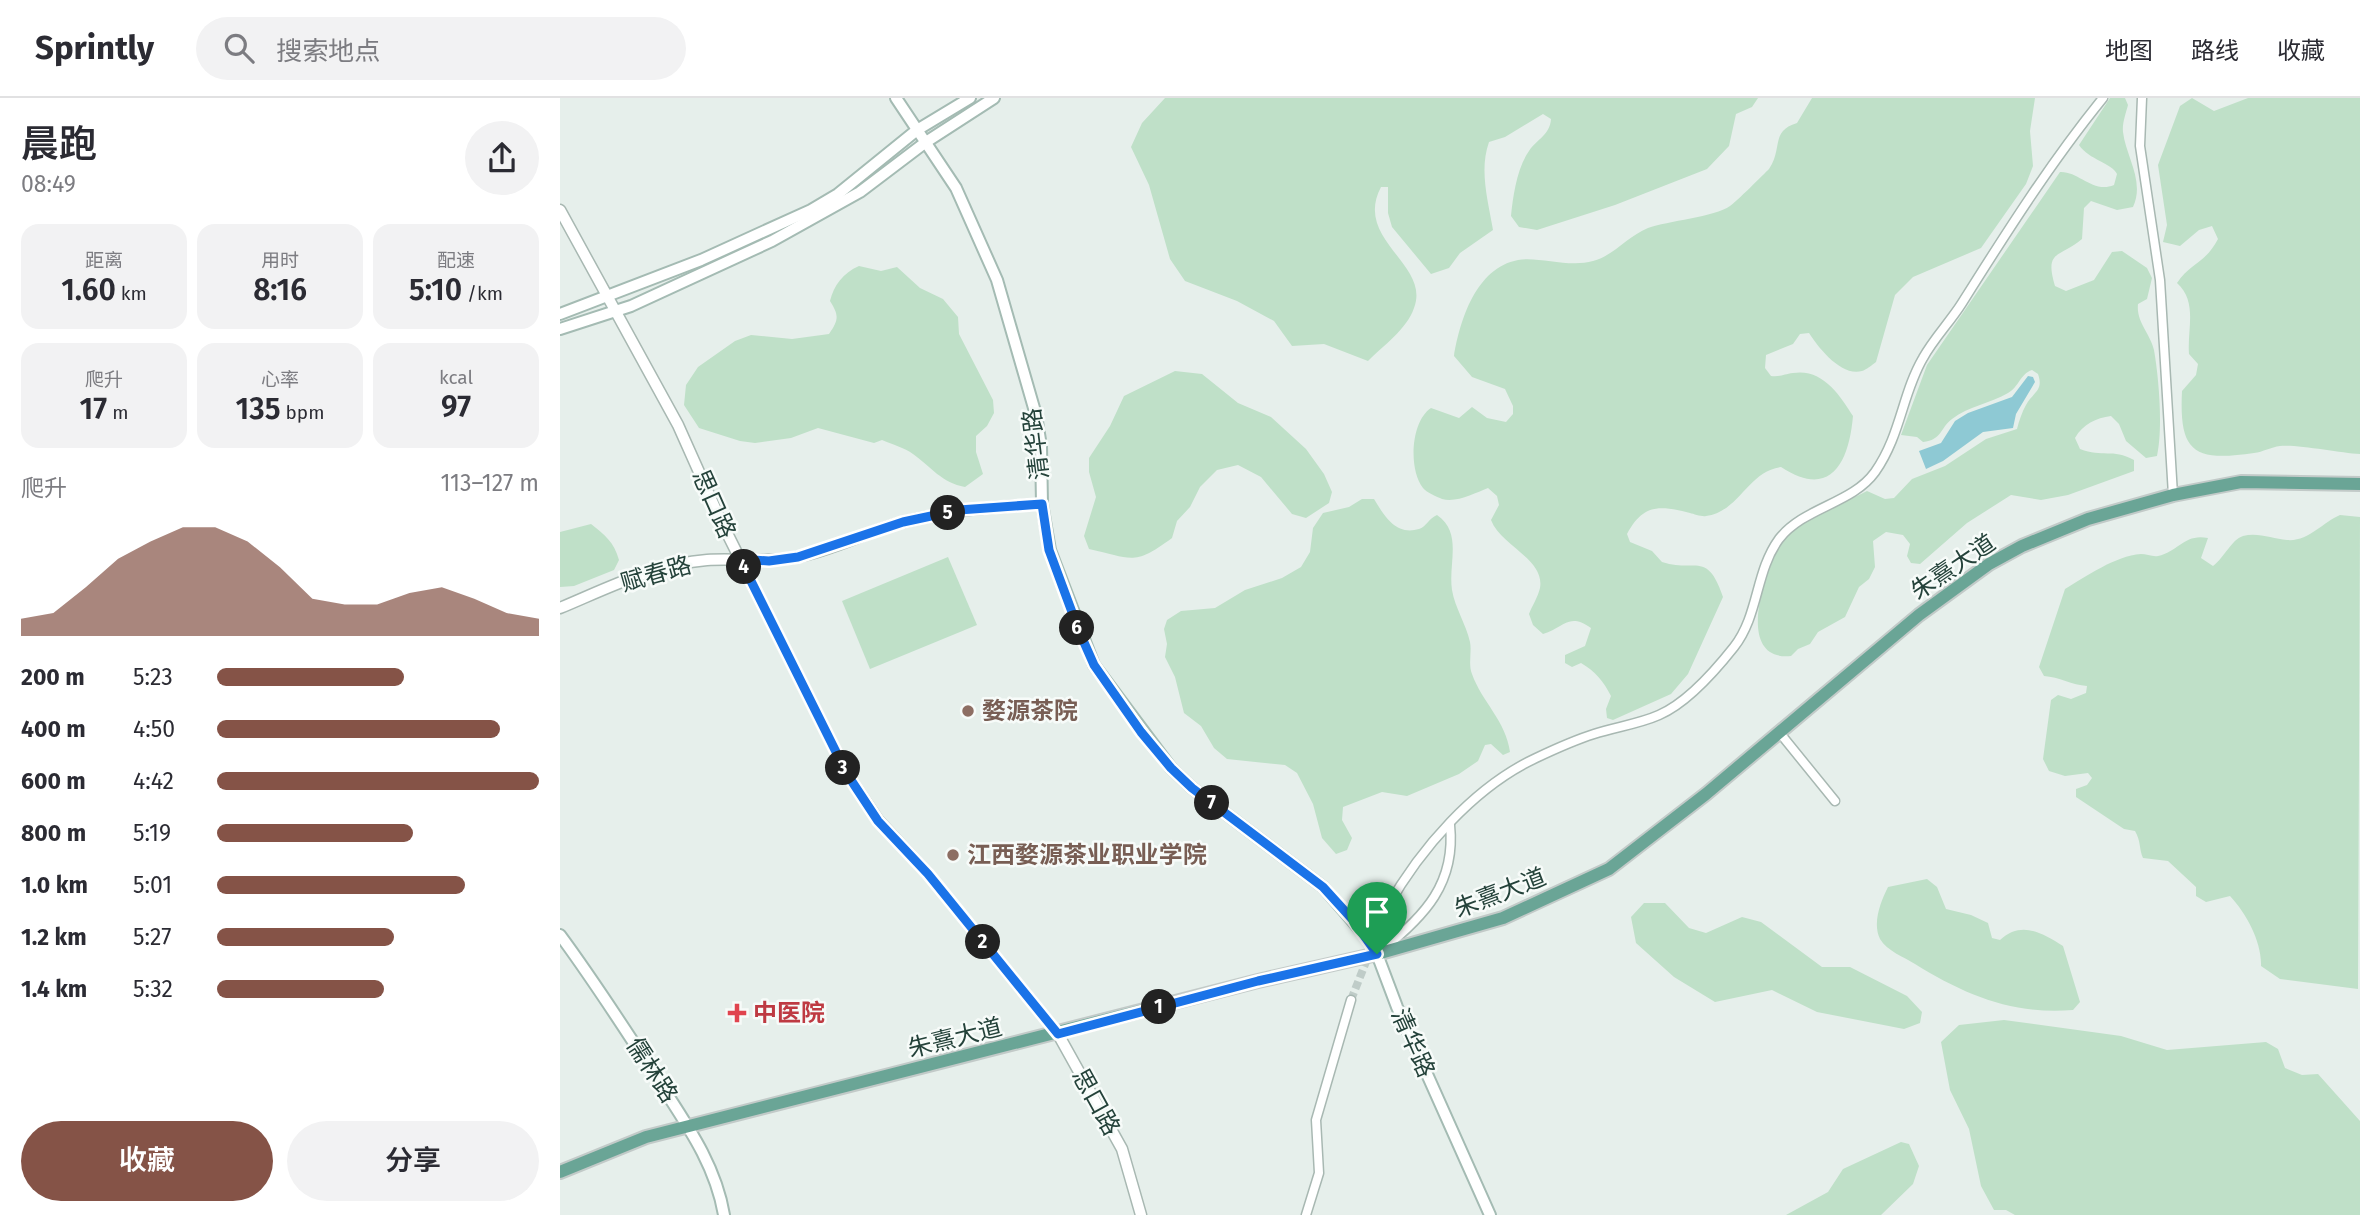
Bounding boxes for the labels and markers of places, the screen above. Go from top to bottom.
pin: 5 [930,496,966,530]
pin: 4 [726,550,762,584]
pin: 6 [1060,610,1094,646]
place label: 婺源茶院 [982,697,1078,725]
marker: 婺源茶院 [960,703,976,719]
pin: 3 [826,750,860,786]
pin: 7 [1194,786,1230,820]
place label: 江西婺源茶业职业学院 [967,841,1207,869]
marker: 江西婺源茶业职业学院 [945,847,961,863]
pin [1347,882,1407,954]
pin: 2 [966,924,1000,960]
pin: 1 [1142,990,1176,1024]
place label: 中医院 [753,999,825,1027]
marker: 中医院 [727,1003,747,1023]

